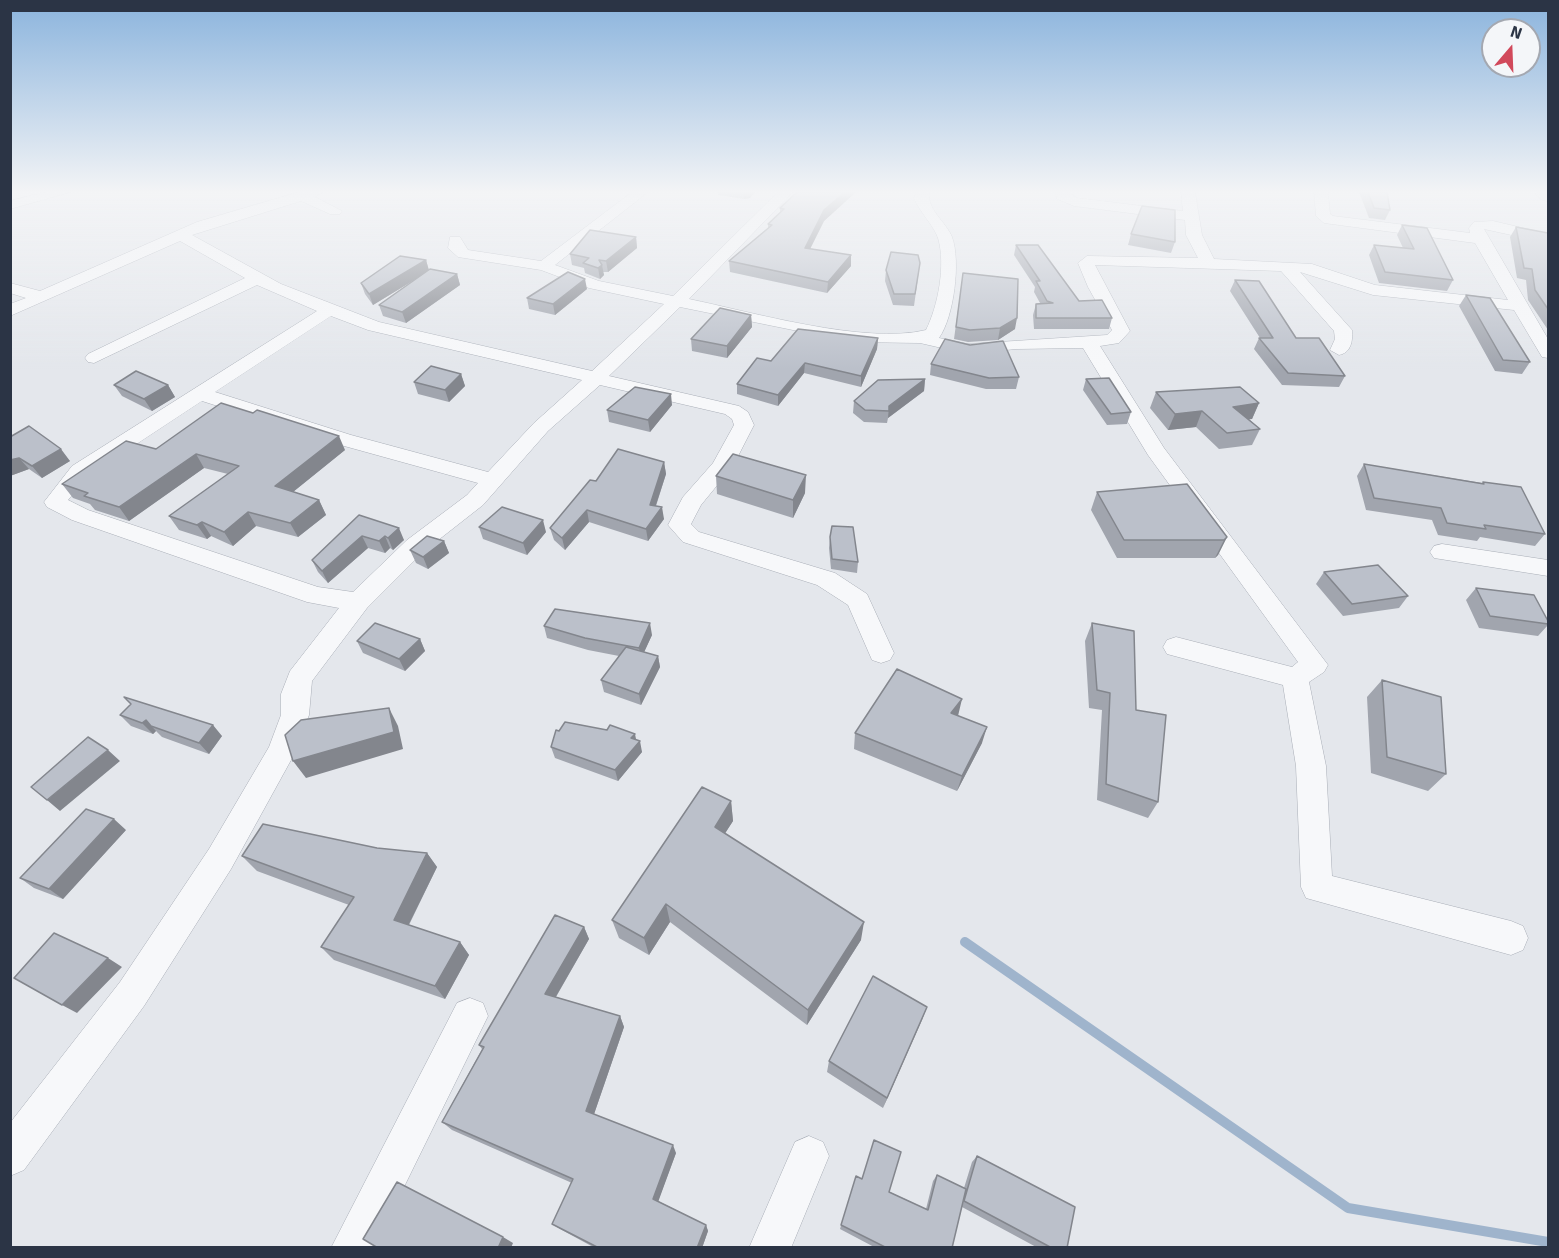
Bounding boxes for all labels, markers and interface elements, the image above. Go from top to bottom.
north arrow [1481,18,1541,78]
text: N [1508,22,1525,44]

